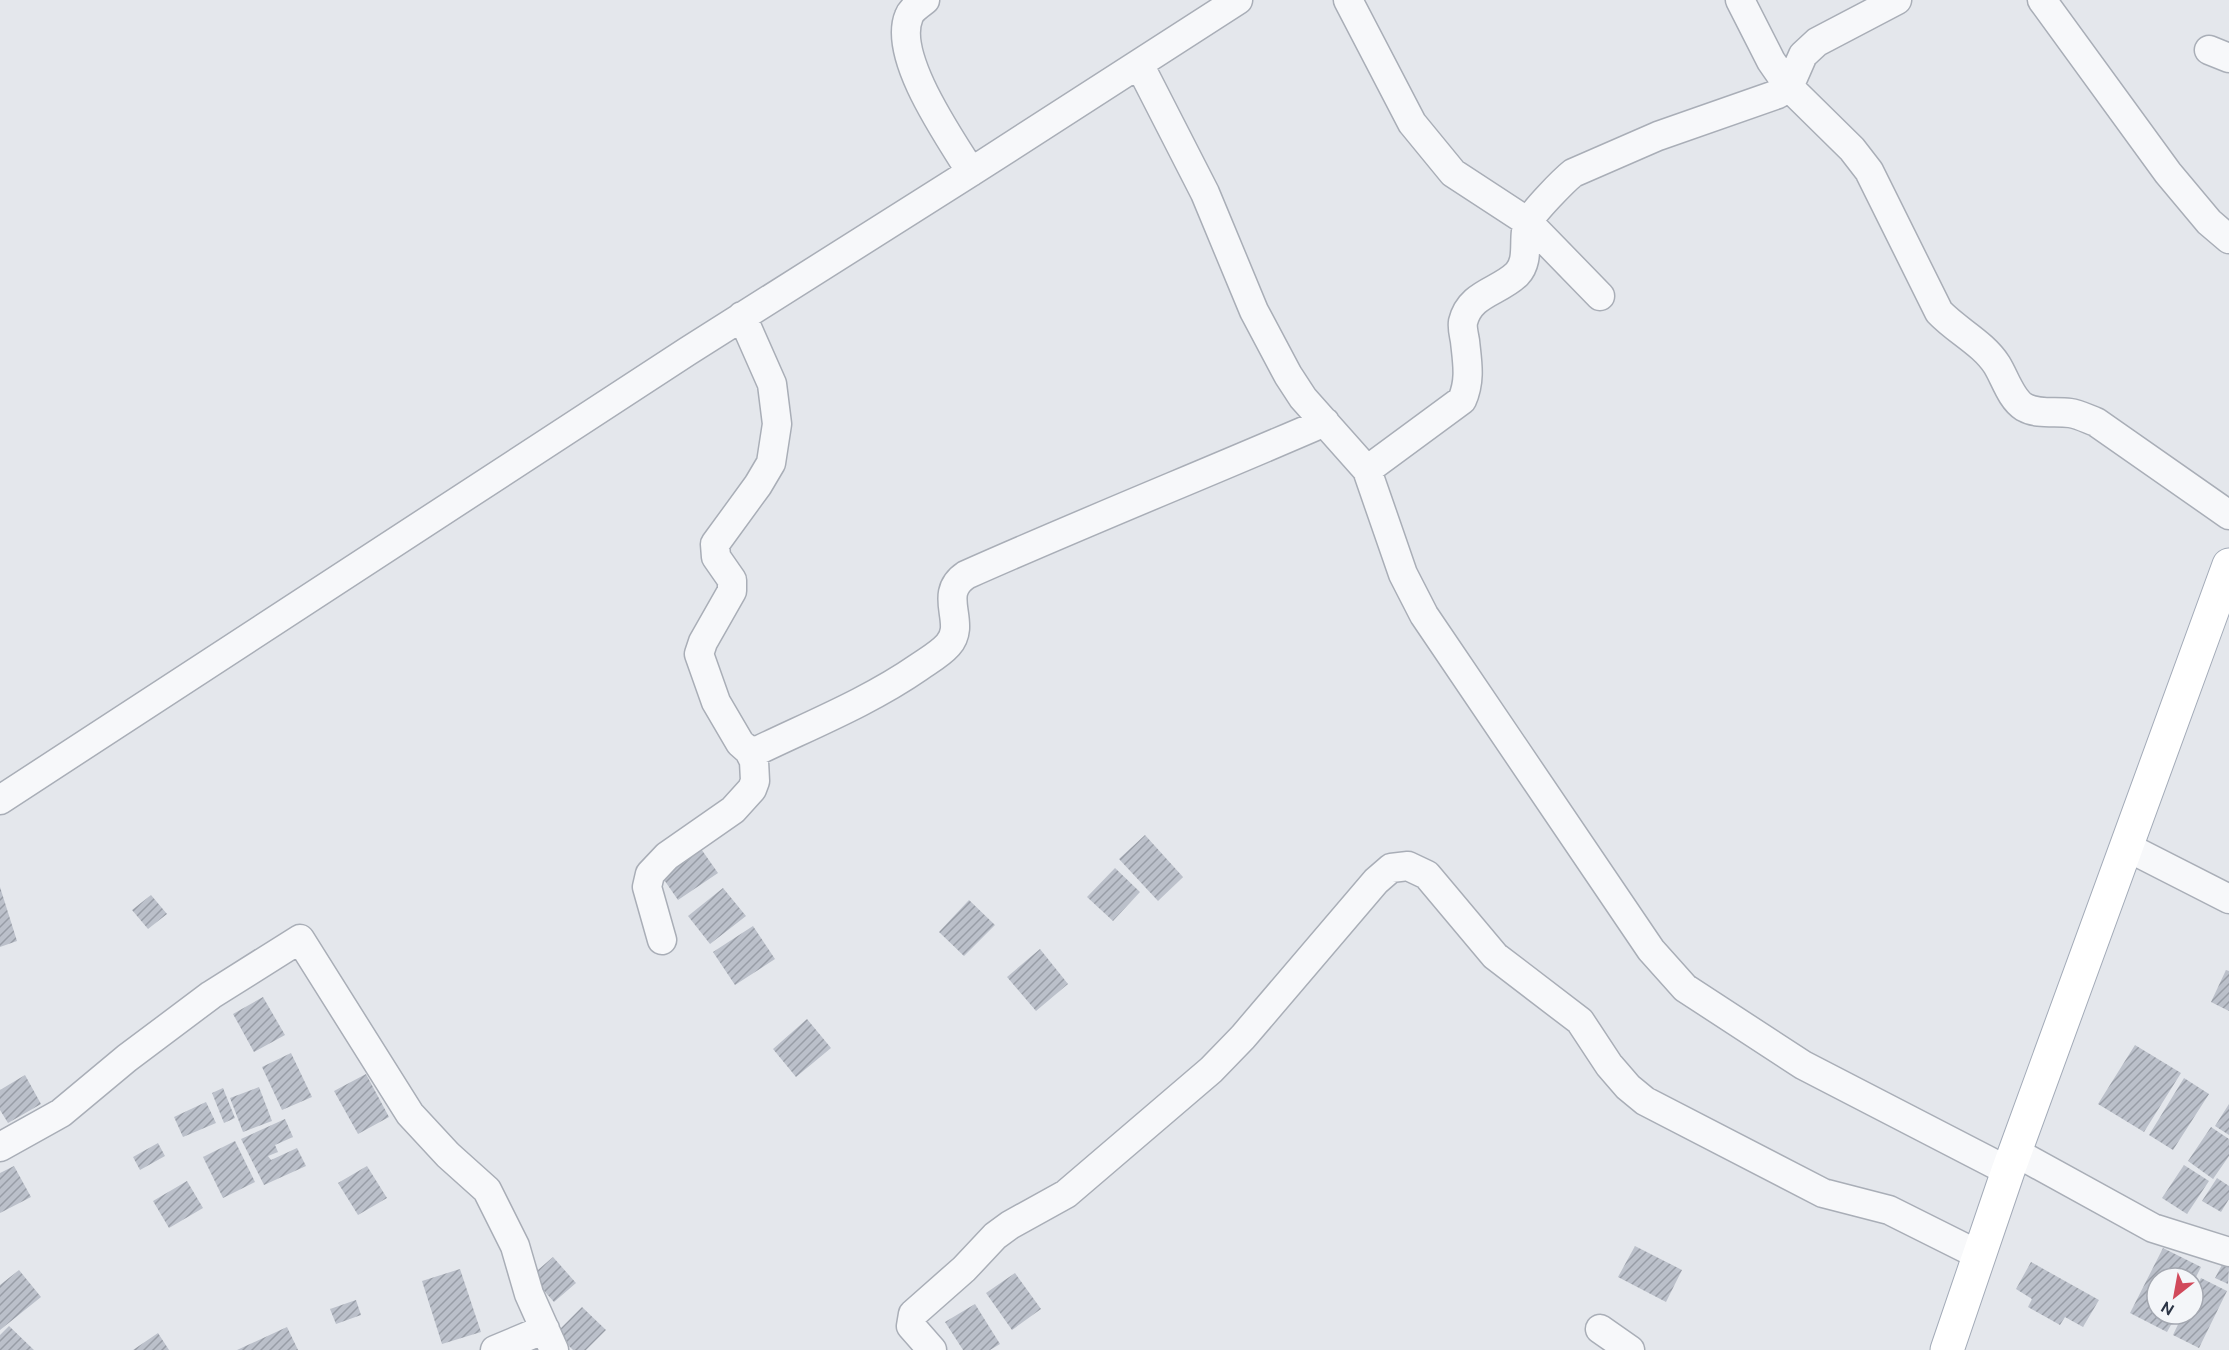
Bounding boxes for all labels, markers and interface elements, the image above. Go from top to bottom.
north arrow [2145,1266,2205,1326]
text: N [2158,1298,2177,1320]

